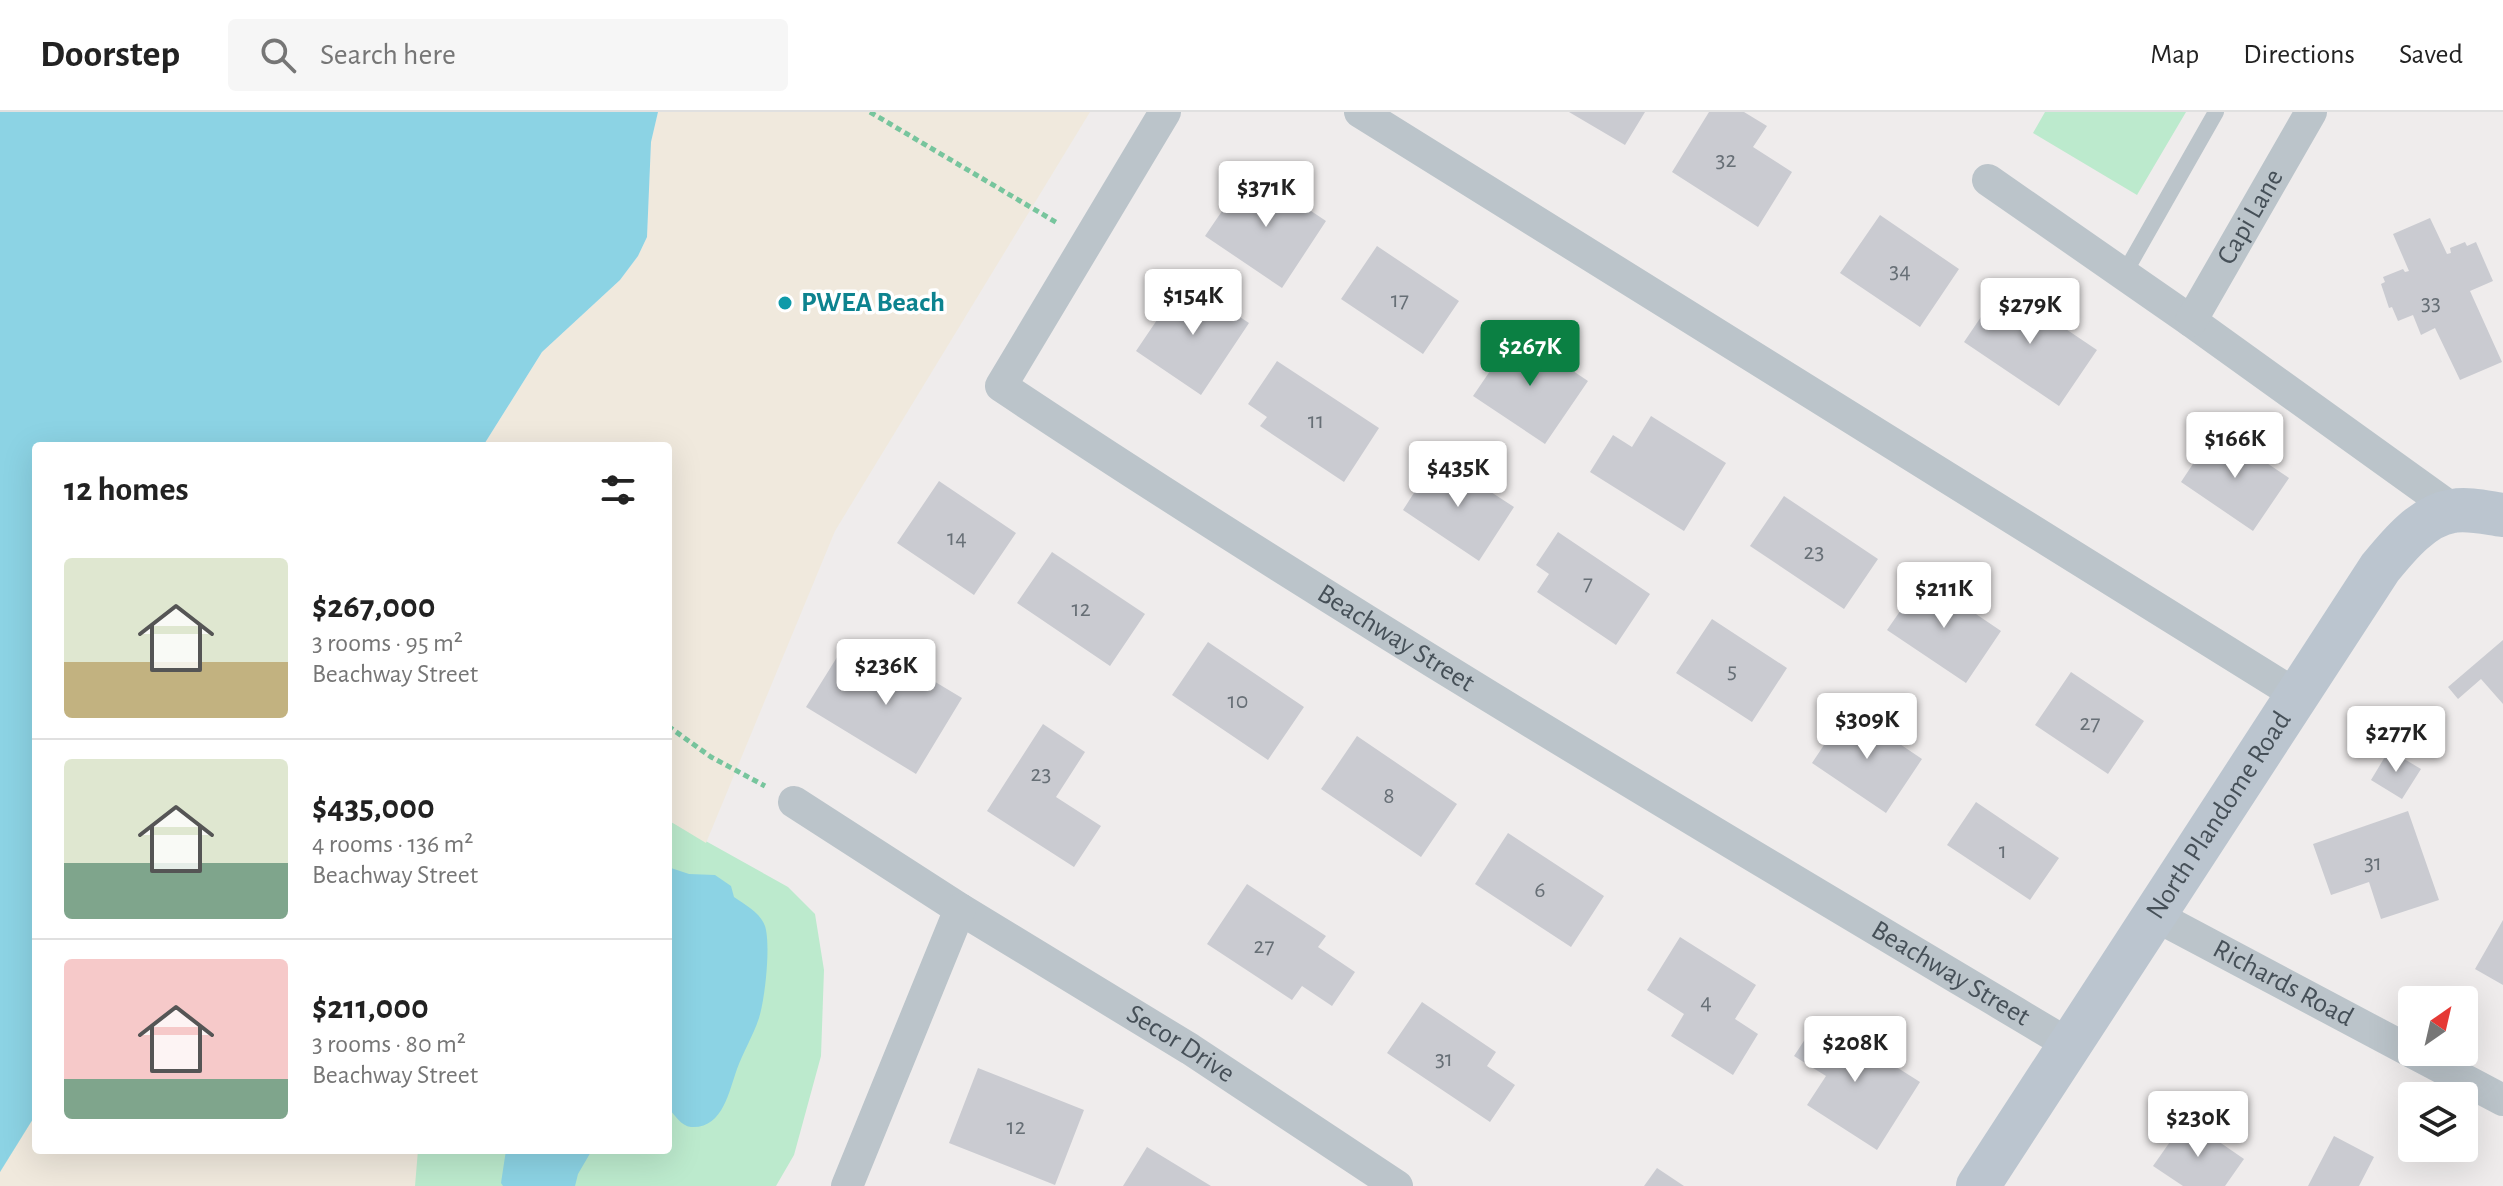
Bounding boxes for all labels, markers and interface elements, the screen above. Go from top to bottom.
search box [228,19,788,91]
icon: search [256,33,300,77]
text: Doorstep [40,36,180,74]
text: Search here [320,40,456,70]
text: Map [2150,41,2199,69]
text: Directions [2243,41,2355,69]
text: Saved [2399,41,2463,69]
house number: 32 [1716,148,1736,172]
pin: $371K [1210,161,1322,229]
street label: Capi Lane [2213,164,2289,269]
text: $371K [1237,174,1295,200]
house number: 34 [1889,259,1911,283]
pin: $154K [1137,269,1249,337]
pin: $279K [1974,278,2086,346]
text: $154K [1163,282,1223,308]
house number: 17 [1391,288,1409,312]
place label: PWEA Beach [801,289,945,317]
text: $279K [1999,291,2061,317]
house number: 33 [2421,291,2441,315]
marker: PWEA Beach [776,294,794,312]
pin: $267K [1474,320,1586,388]
text: $267K [1499,333,1561,359]
house number: 11 [1308,409,1324,433]
pin: $166K [2179,412,2291,480]
text: $166K [2204,425,2266,451]
pin: $435K [1402,441,1514,509]
text: $435K [1427,454,1489,480]
icon: filters [596,468,640,512]
text: 12 homes [64,473,189,507]
house number: 14 [947,526,967,550]
house number: 23 [1804,540,1824,564]
pin: $211K [1888,562,2000,630]
house number: 7 [1583,571,1593,595]
text: $211K [1915,575,1973,601]
street label: Beachway Street [1312,579,1479,698]
icon: home [128,590,224,686]
text: $267,000 [312,590,435,624]
house number: 12 [1071,597,1091,621]
text: 3 rooms · 95 m² [312,630,463,656]
pin: $236K [830,639,942,707]
text: $236K [855,652,917,678]
house number: 5 [1727,659,1737,683]
text: Beachway Street [312,661,478,687]
house number: 10 [1228,689,1248,713]
pin: $309K [1811,693,1923,761]
text: $309K [1835,706,1899,732]
pin: $277K [2340,706,2452,774]
street label: North Plandome Road [2141,707,2297,924]
house number: 27 [2080,711,2100,735]
text: $277K [2365,719,2427,745]
house number: 23 [1031,762,1051,786]
house number: 8 [1383,784,1395,808]
icon: home [128,791,224,887]
text: $435,000 [312,791,435,825]
text: 4 rooms · 136 m² [312,831,473,857]
house number: 1 [1999,839,2007,863]
house number: 31 [2364,851,2382,875]
text: Beachway Street [312,862,478,888]
house number: 6 [1534,878,1546,902]
street label: Beachway Street [1866,916,2034,1032]
house number: 27 [1254,934,1274,958]
street label: Richards Road [2208,935,2358,1032]
north arrow [2398,986,2478,1066]
map controls [2398,986,2478,1162]
house number: 4 [1700,990,1712,1014]
icon: home [128,991,224,1087]
text: $211,000 [312,991,429,1025]
street label: Secor Drive [1122,1000,1240,1088]
pin: $208K [1799,1016,1911,1084]
text: $208K [1822,1029,1888,1055]
text: 3 rooms · 80 m² [312,1031,466,1057]
house number: 31 [1435,1047,1453,1071]
text: Beachway Street [312,1062,478,1088]
button: layers [2398,1082,2478,1162]
pin: $230K [2142,1091,2254,1159]
text: $230K [2166,1104,2230,1130]
house number: 12 [1006,1115,1026,1139]

